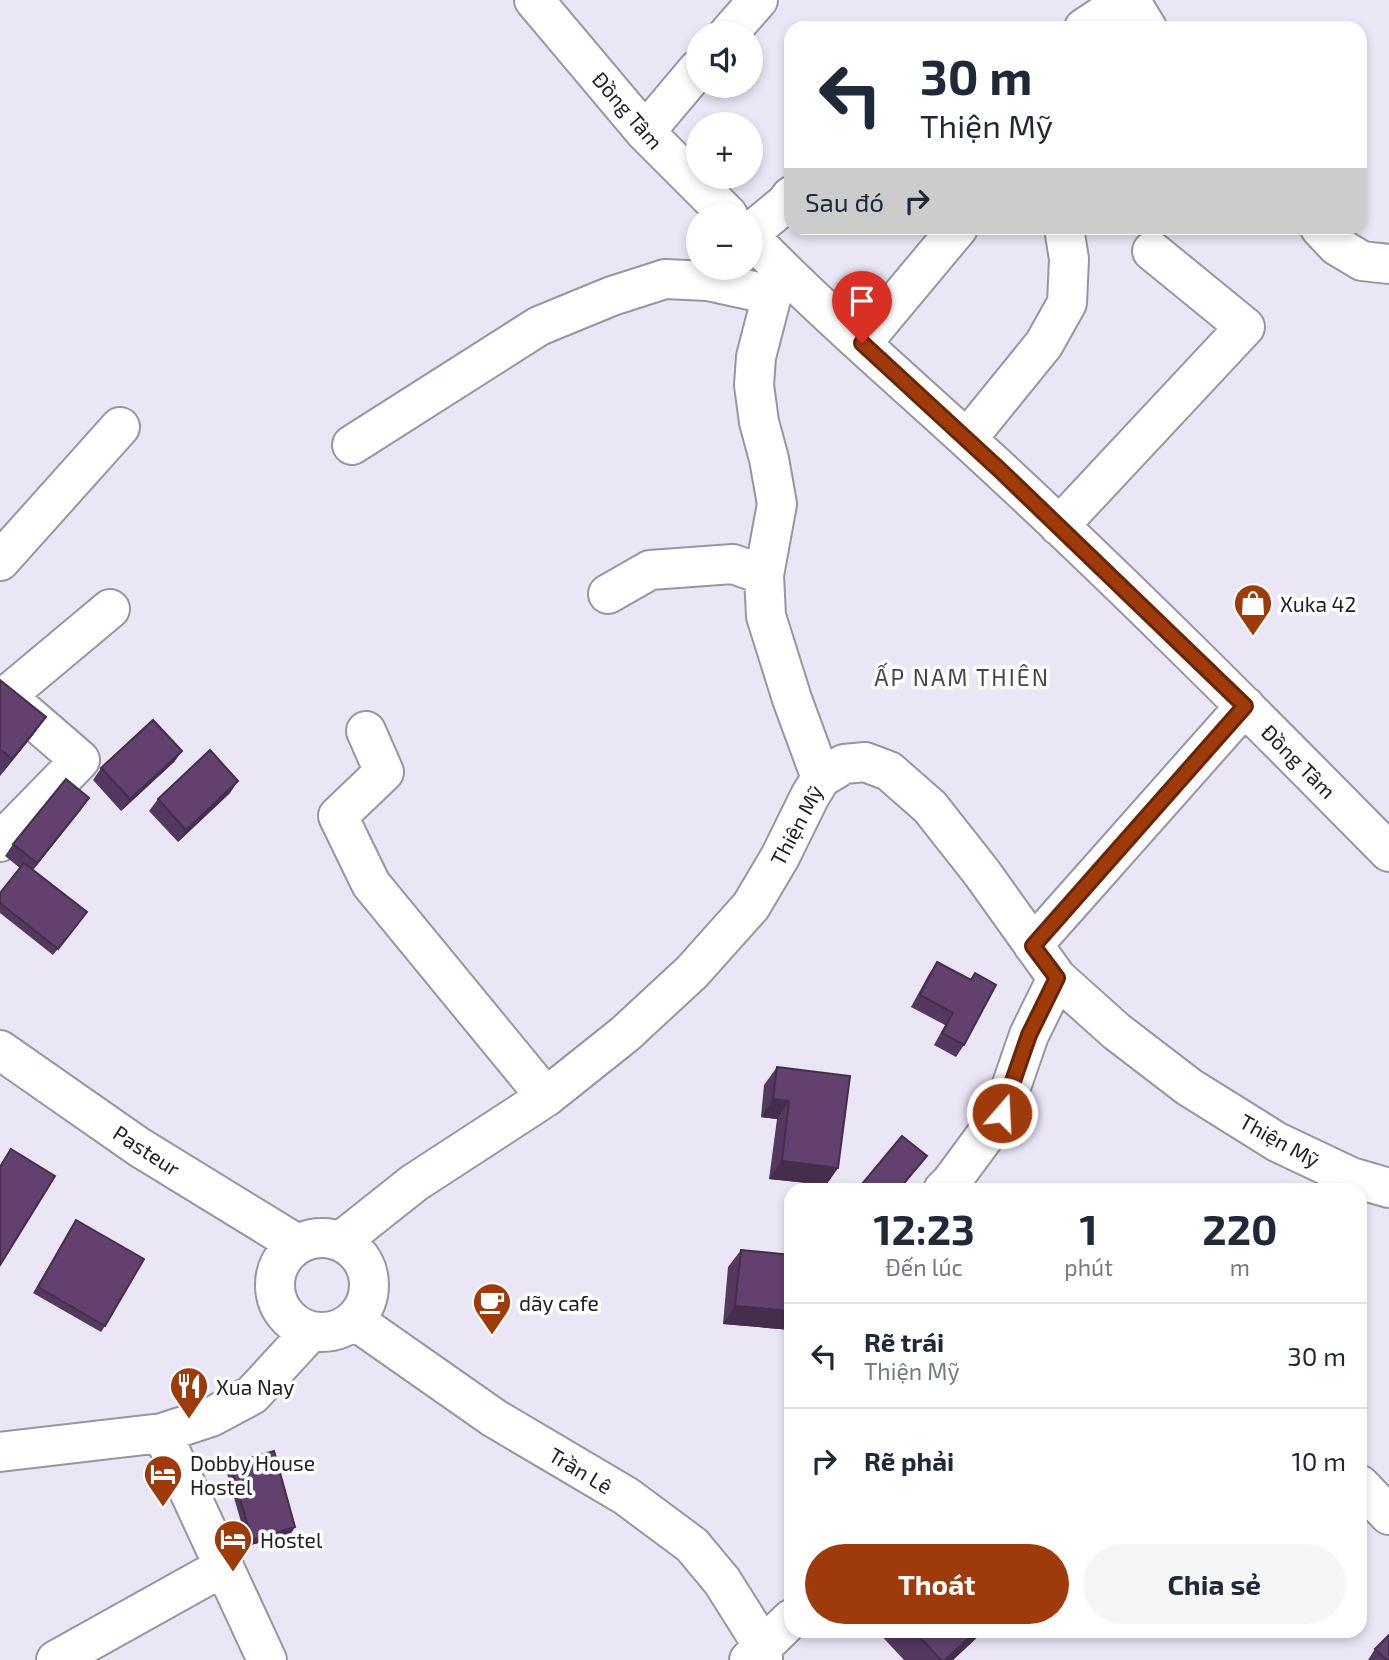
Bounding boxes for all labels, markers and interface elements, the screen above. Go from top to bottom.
map controls [686,21,763,280]
button: sound [686,21,763,98]
text: 30 m [920,46,1032,105]
icon: left [805,49,896,140]
street label: Đồng Tâm [588,66,668,154]
text: Thiện Mỹ [920,106,1053,144]
button: + [686,112,763,189]
icon: right [898,182,936,220]
text: Sau đó [805,186,884,217]
button: − [686,203,763,280]
pin [832,271,892,343]
icon: arrive [843,282,881,320]
shop icon: Xuka 42 [1232,582,1274,637]
place label: Xuka 42 [1280,591,1356,616]
district label: ẤP NAM THIÊN [874,662,1050,691]
street label: Đồng Tâm [1257,719,1341,803]
street label: Thiện Mỹ [764,781,828,869]
position arrow [965,1076,1039,1150]
street label: Thiện Mỹ [1236,1108,1324,1172]
street label: Pasteur [109,1119,185,1181]
text: 12:23 [873,1203,975,1253]
text: 1 [1080,1203,1098,1253]
text: 220 [1202,1203,1278,1253]
text: Đến lúc [885,1253,963,1281]
text: phút [1064,1253,1113,1281]
text: m [1230,1253,1250,1281]
cafe icon: dãy cafe [471,1281,513,1336]
place label: dãy cafe [519,1290,599,1315]
text: Rẽ trái [864,1326,944,1357]
icon: left [805,1337,843,1375]
text: 30 m [1287,1340,1346,1371]
text: Thiện Mỹ [864,1357,960,1385]
restaurant icon: Xua Nay [168,1365,210,1420]
place label: Xua Nay [216,1374,294,1399]
street label: Trần Lê [545,1441,617,1499]
icon: right [805,1442,843,1480]
text: Rẽ phải [864,1445,954,1476]
text: 10 m [1291,1445,1346,1476]
place label: Dobby House Hostel [190,1450,315,1499]
hotel icon: Dobby House Hostel [142,1453,184,1508]
hotel icon: Hostel [212,1518,254,1573]
place label: Hostel [260,1527,323,1552]
button: Thoát [805,1544,1069,1624]
button: Chia sẻ [1083,1544,1346,1624]

